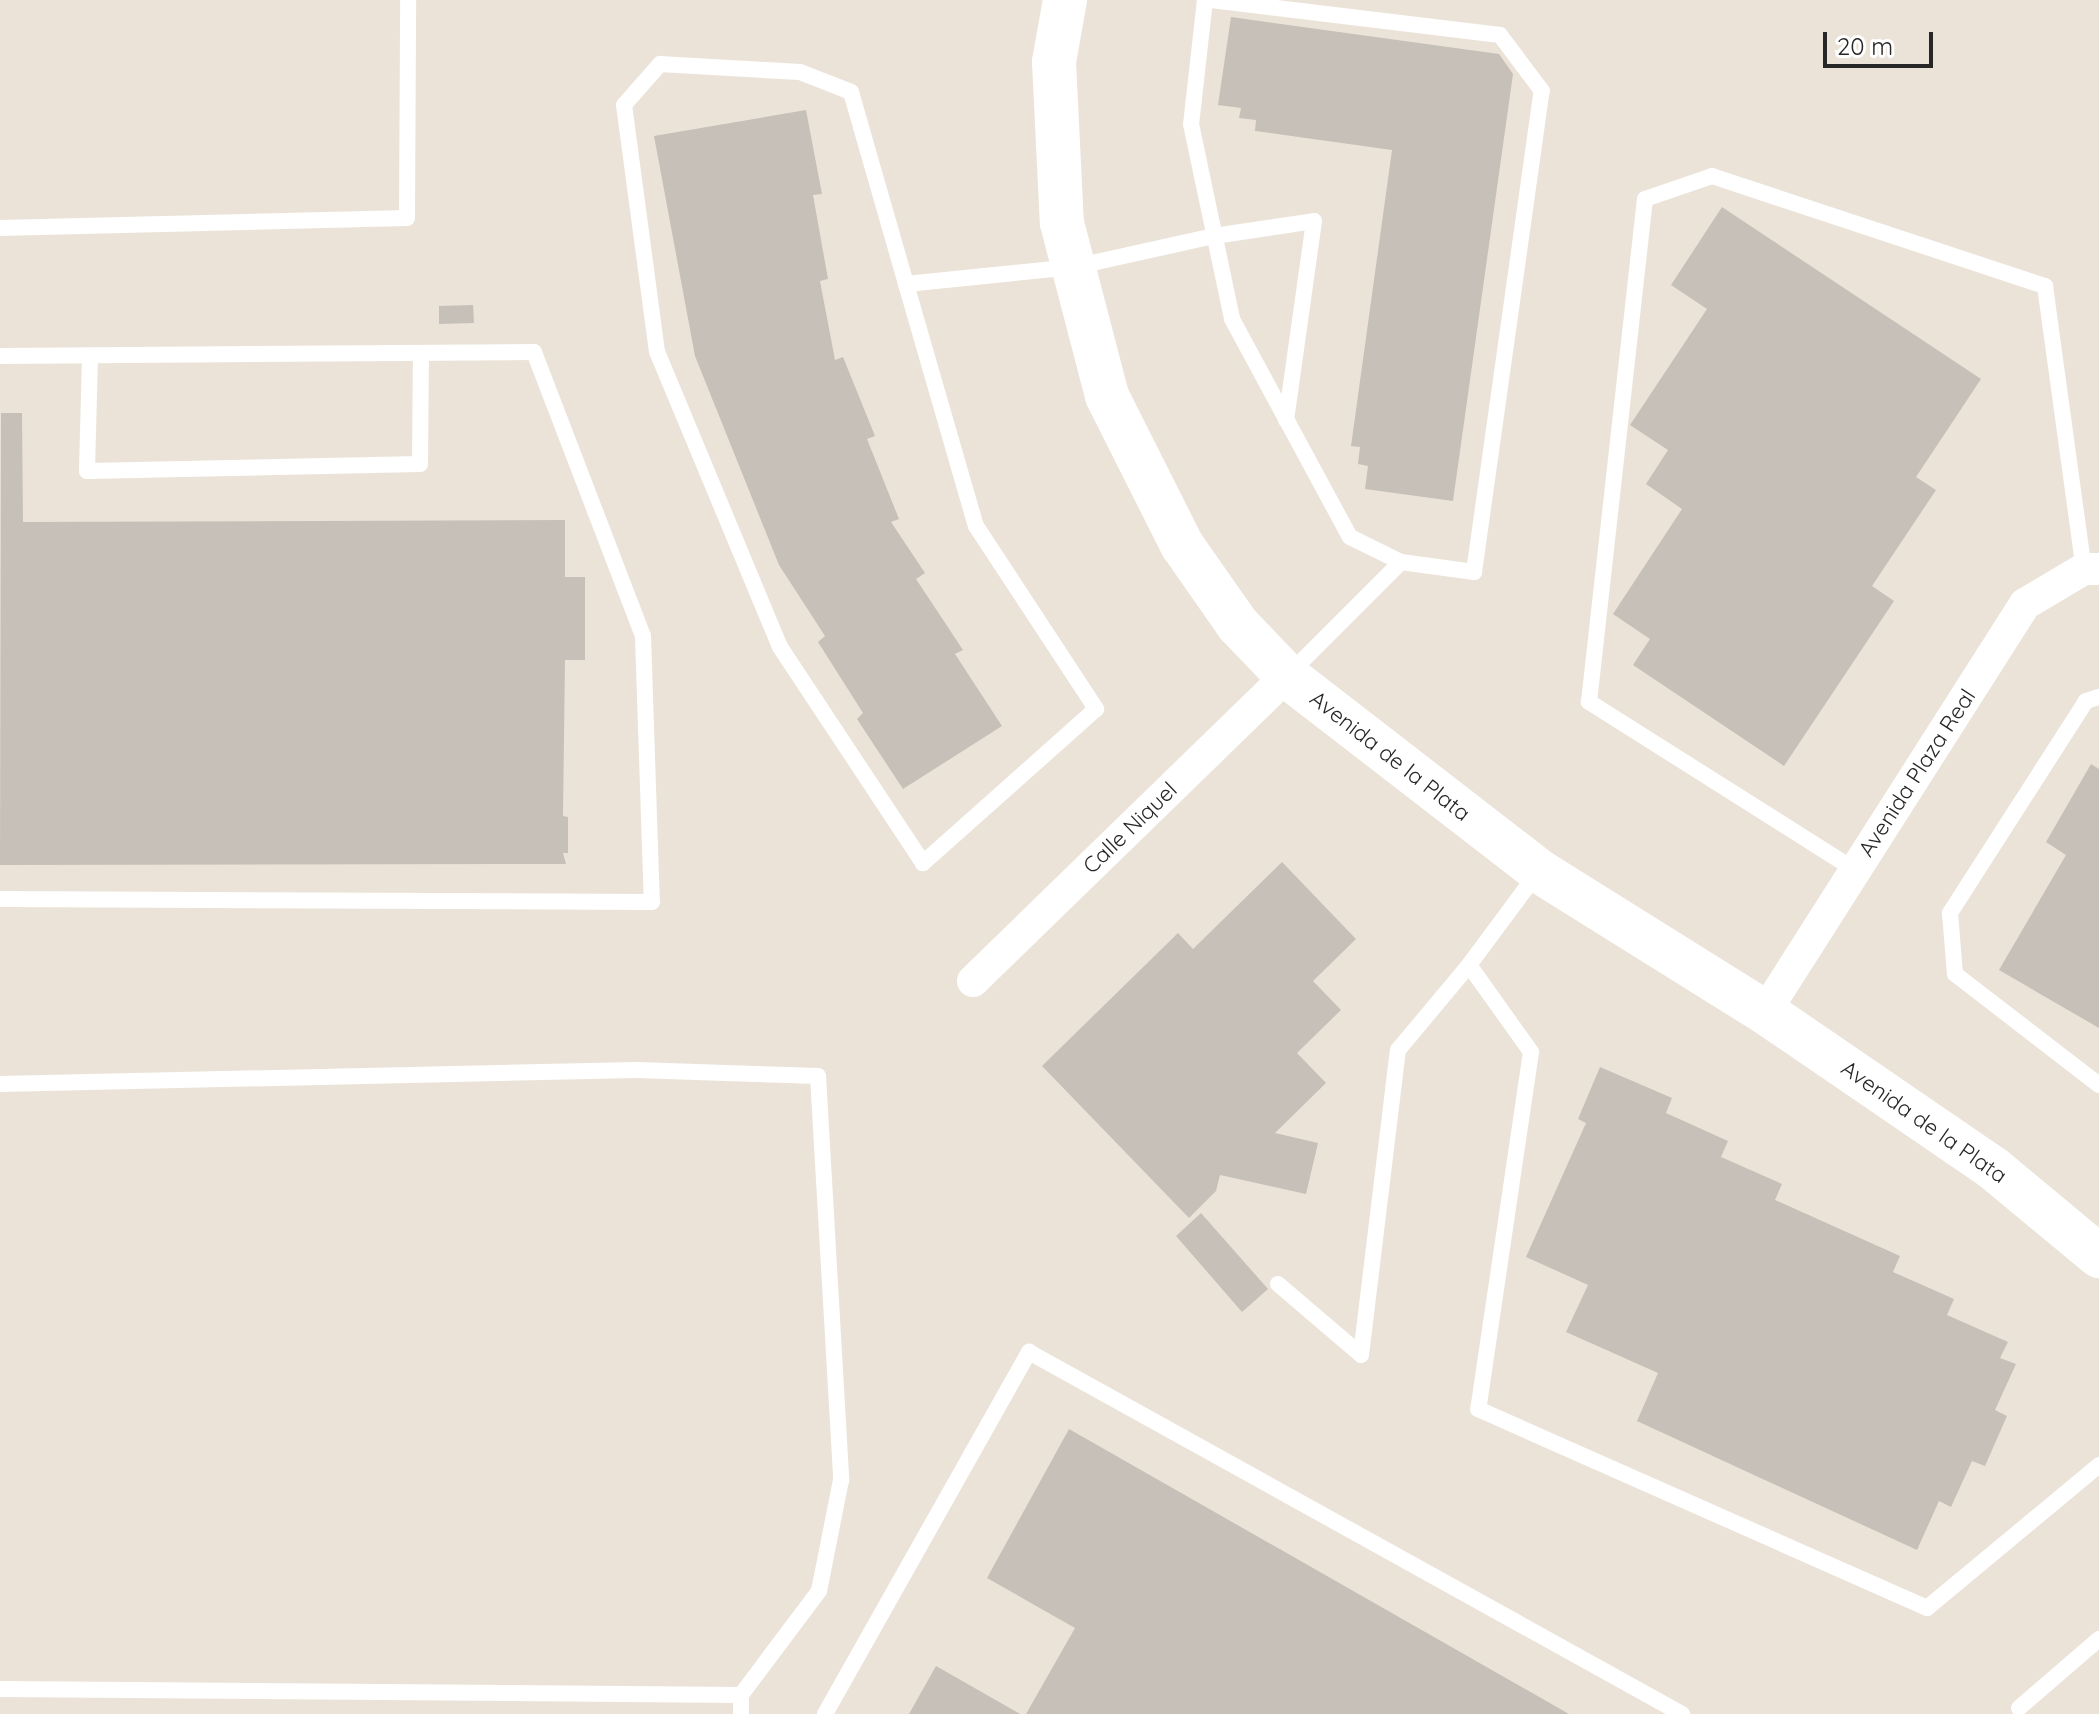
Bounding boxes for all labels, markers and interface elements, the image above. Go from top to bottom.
scale bar [1827,16,1937,66]
text: 20 m [1837,31,1893,61]
street label: Avenida Plaza Real [1853,684,1981,862]
street label: Avenida de la Plata [1305,685,1475,827]
street label: Calle Niquel [1078,777,1182,879]
street label: Avenida de la Plata [1836,1055,2012,1189]

